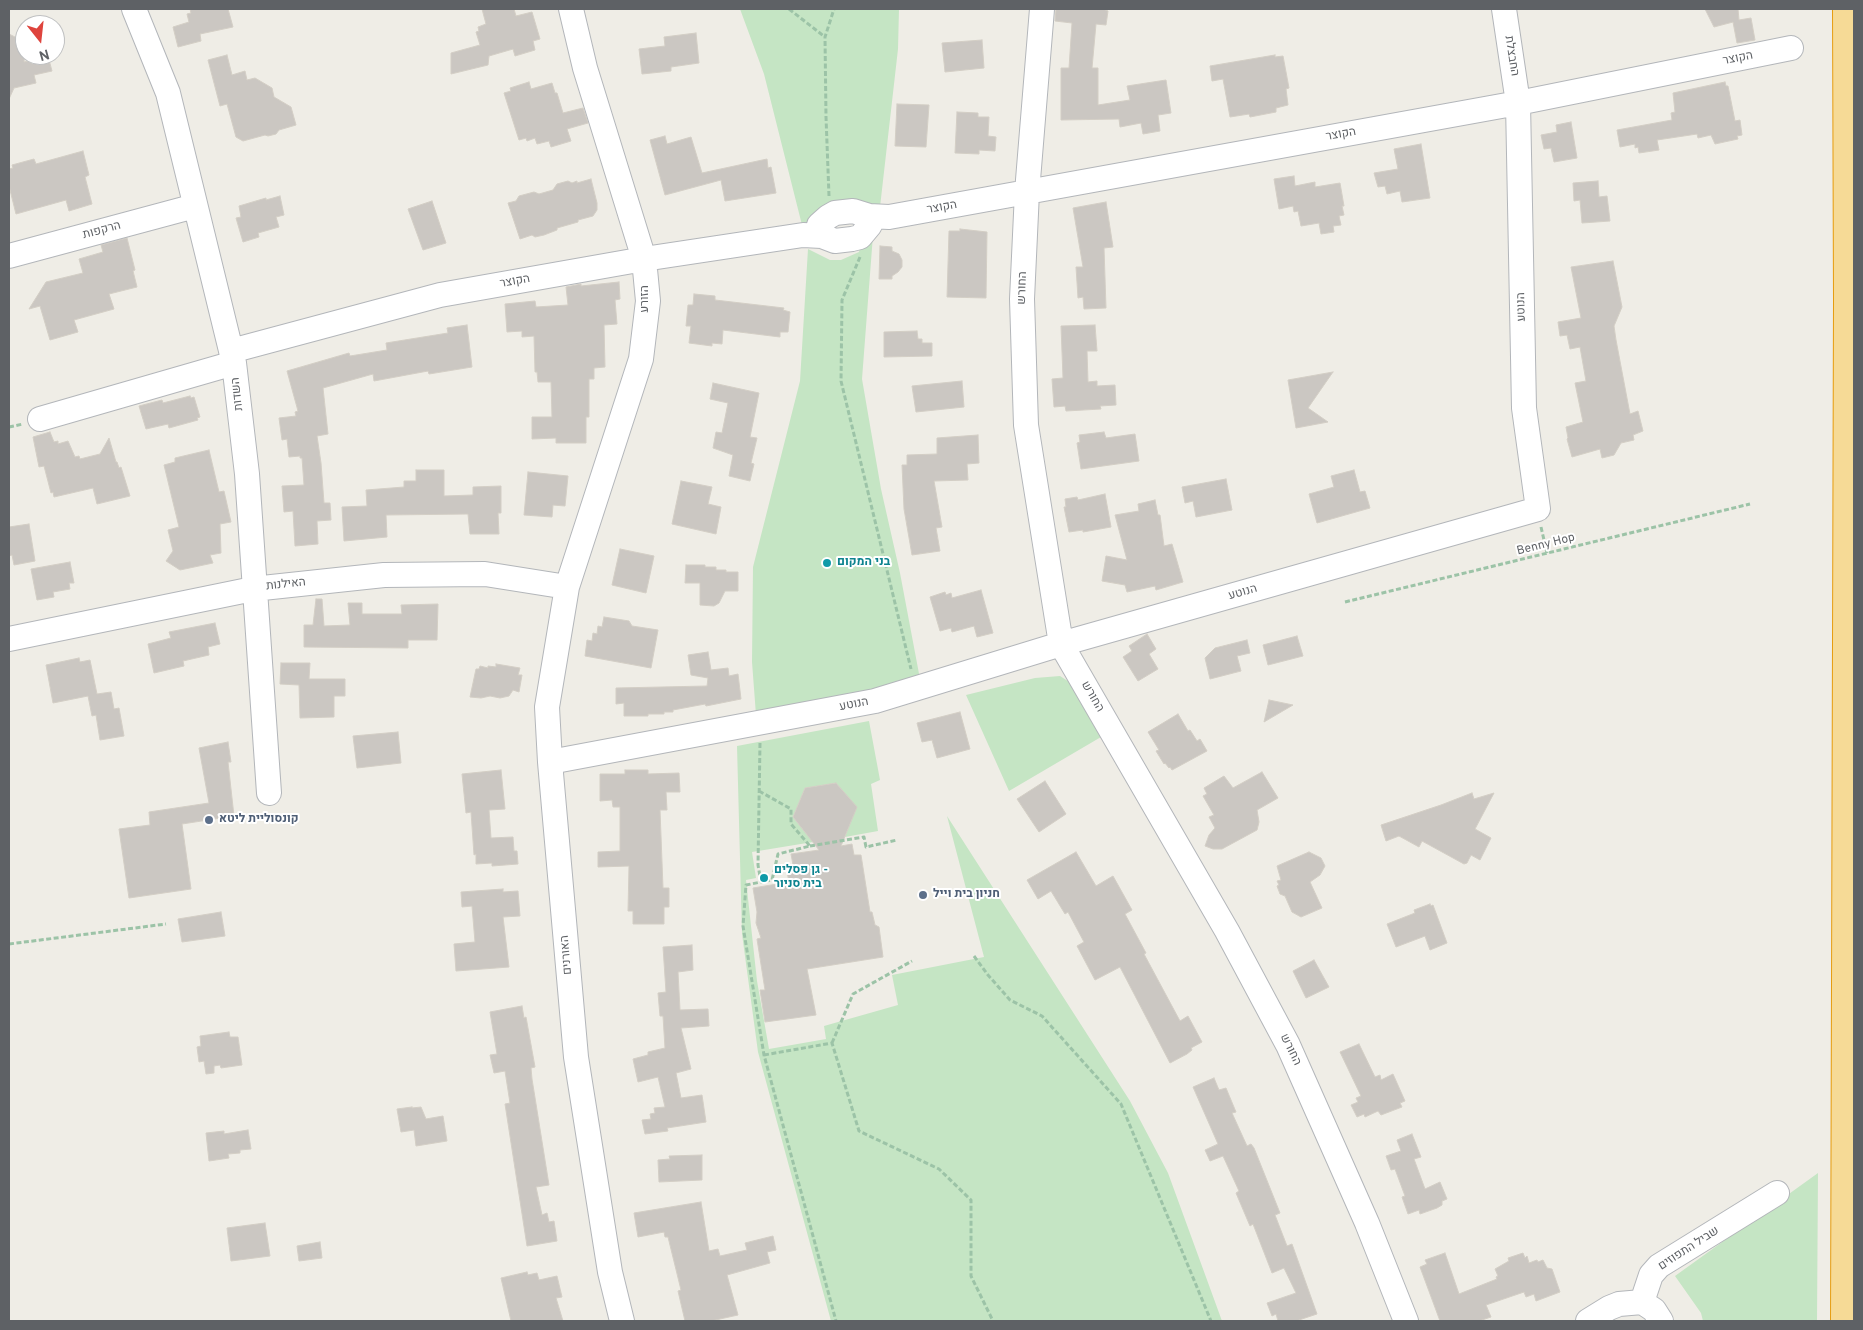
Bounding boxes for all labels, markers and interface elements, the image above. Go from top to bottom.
north arrow [15,15,65,65]
street label: החבצלת [1501,35,1521,77]
text: N [37,44,51,63]
street label: הקוצר [1722,49,1754,69]
street label: הקוצר [1325,125,1357,145]
street label: הקוצר [926,198,958,218]
street label: הרקפות [81,219,123,243]
street label: החורש [1015,271,1031,305]
street label: הקוצר [499,272,531,292]
street label: הזורע [639,285,653,313]
street label: הנוטע [1515,292,1529,322]
street label: השדות [229,376,247,412]
street label: Benny Hop [1516,531,1576,559]
place label: בני המקום [837,556,890,570]
marker: בני המקום [821,557,833,569]
street label: האילנות [265,576,307,594]
street label: הנוטע [1227,582,1259,604]
street label: החורש [1077,679,1107,715]
street label: הנוטע [838,695,870,715]
place label: קונסוליית ליטא [219,813,299,827]
marker: קונסוליית ליטא [203,814,215,826]
place label: גן פסלים - בית סניור [774,864,828,892]
marker: גן פסלים - בית סניור [758,872,770,884]
place label: חניון בית וייל [933,888,1000,902]
marker: חניון בית וייל [917,889,929,901]
street label: האורנים [558,935,576,975]
street label: החורש [1276,1032,1304,1068]
street label: שביל התפוזים [1656,1224,1722,1274]

